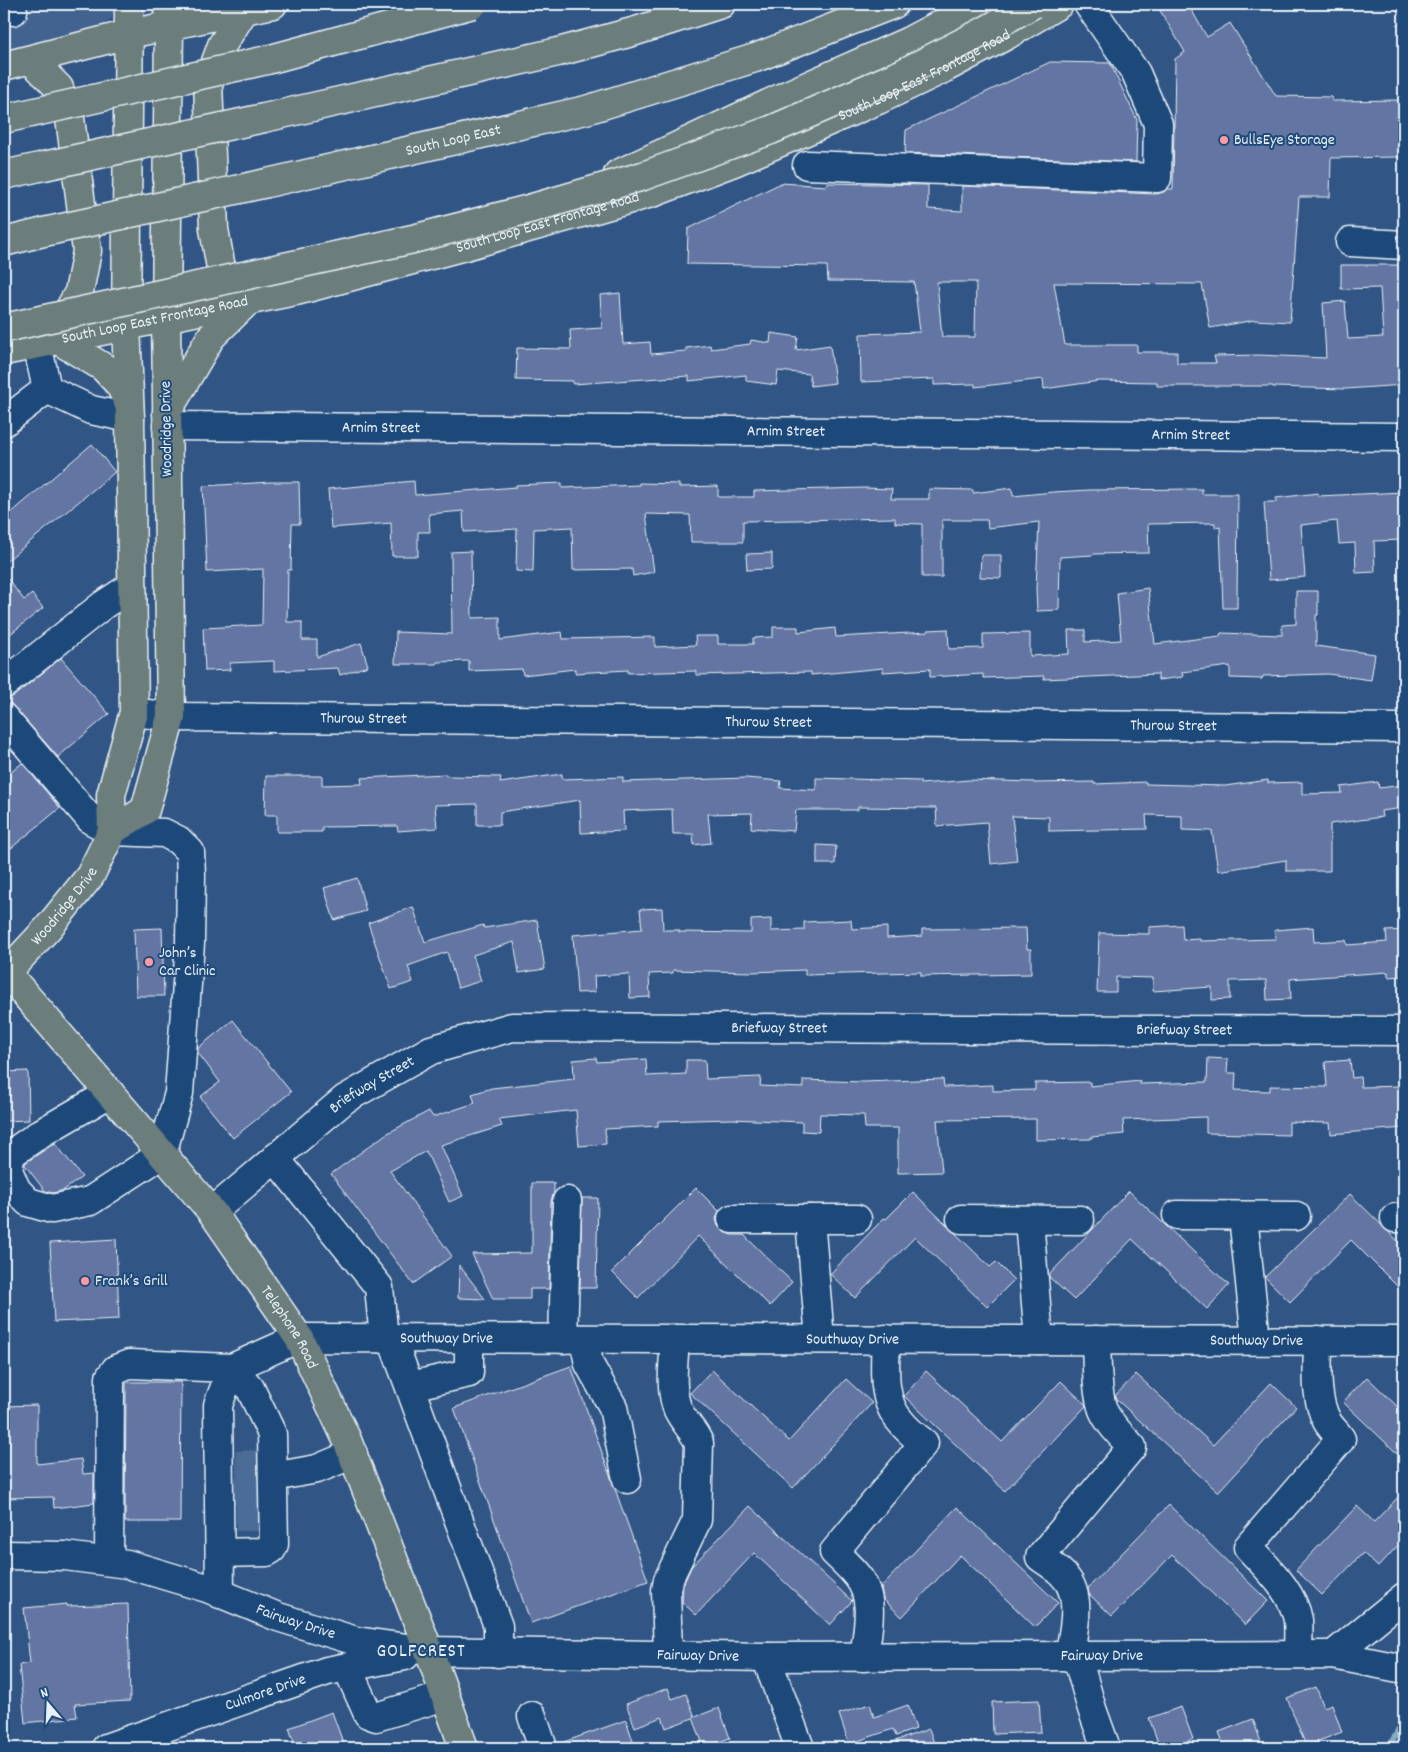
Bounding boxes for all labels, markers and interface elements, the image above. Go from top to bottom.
street label: South Loop East Frontage Road [834,24,1015,127]
street label: South Loop East [403,118,503,162]
place label: BullsEye Storage [1234,129,1335,152]
marker: BullsEye Storage [1218,134,1230,146]
street label: South Loop East Frontage Road [454,185,642,259]
street label: South Loop East Frontage Road [60,290,250,350]
street label: Woodridge Drive [155,381,179,477]
street label: Arnim Street [342,416,420,440]
street label: Arnim Street [747,420,825,443]
street label: Arnim Street [1152,423,1230,447]
street label: Thurow Street [320,707,407,731]
street label: Thurow Street [725,710,812,734]
street label: Thurow Street [1130,714,1217,738]
street label: Woodridge Drive [26,863,104,951]
place label: John’s Car Clinic [159,942,215,983]
marker: John’s Car Clinic [143,956,155,968]
street label: Briefway Street [731,1016,827,1040]
street label: Briefway Street [1136,1018,1232,1042]
street label: Briefway Street [324,1050,419,1119]
place label: Frank’s Grill [95,1270,168,1293]
marker: Frank’s Grill [79,1275,91,1287]
street label: Telephone Road [255,1281,323,1373]
street label: Southway Drive [400,1327,493,1350]
street label: Southway Drive [806,1328,899,1351]
street label: Southway Drive [1210,1329,1303,1352]
street label: Fairway Drive [252,1598,338,1645]
district label: GOLFCREST [377,1639,466,1666]
street label: Fairway Drive [657,1644,739,1668]
street label: Fairway Drive [1061,1644,1143,1667]
street label: Culmore Drive [222,1668,309,1717]
north arrow [22,1680,72,1730]
text: N [38,1683,51,1704]

